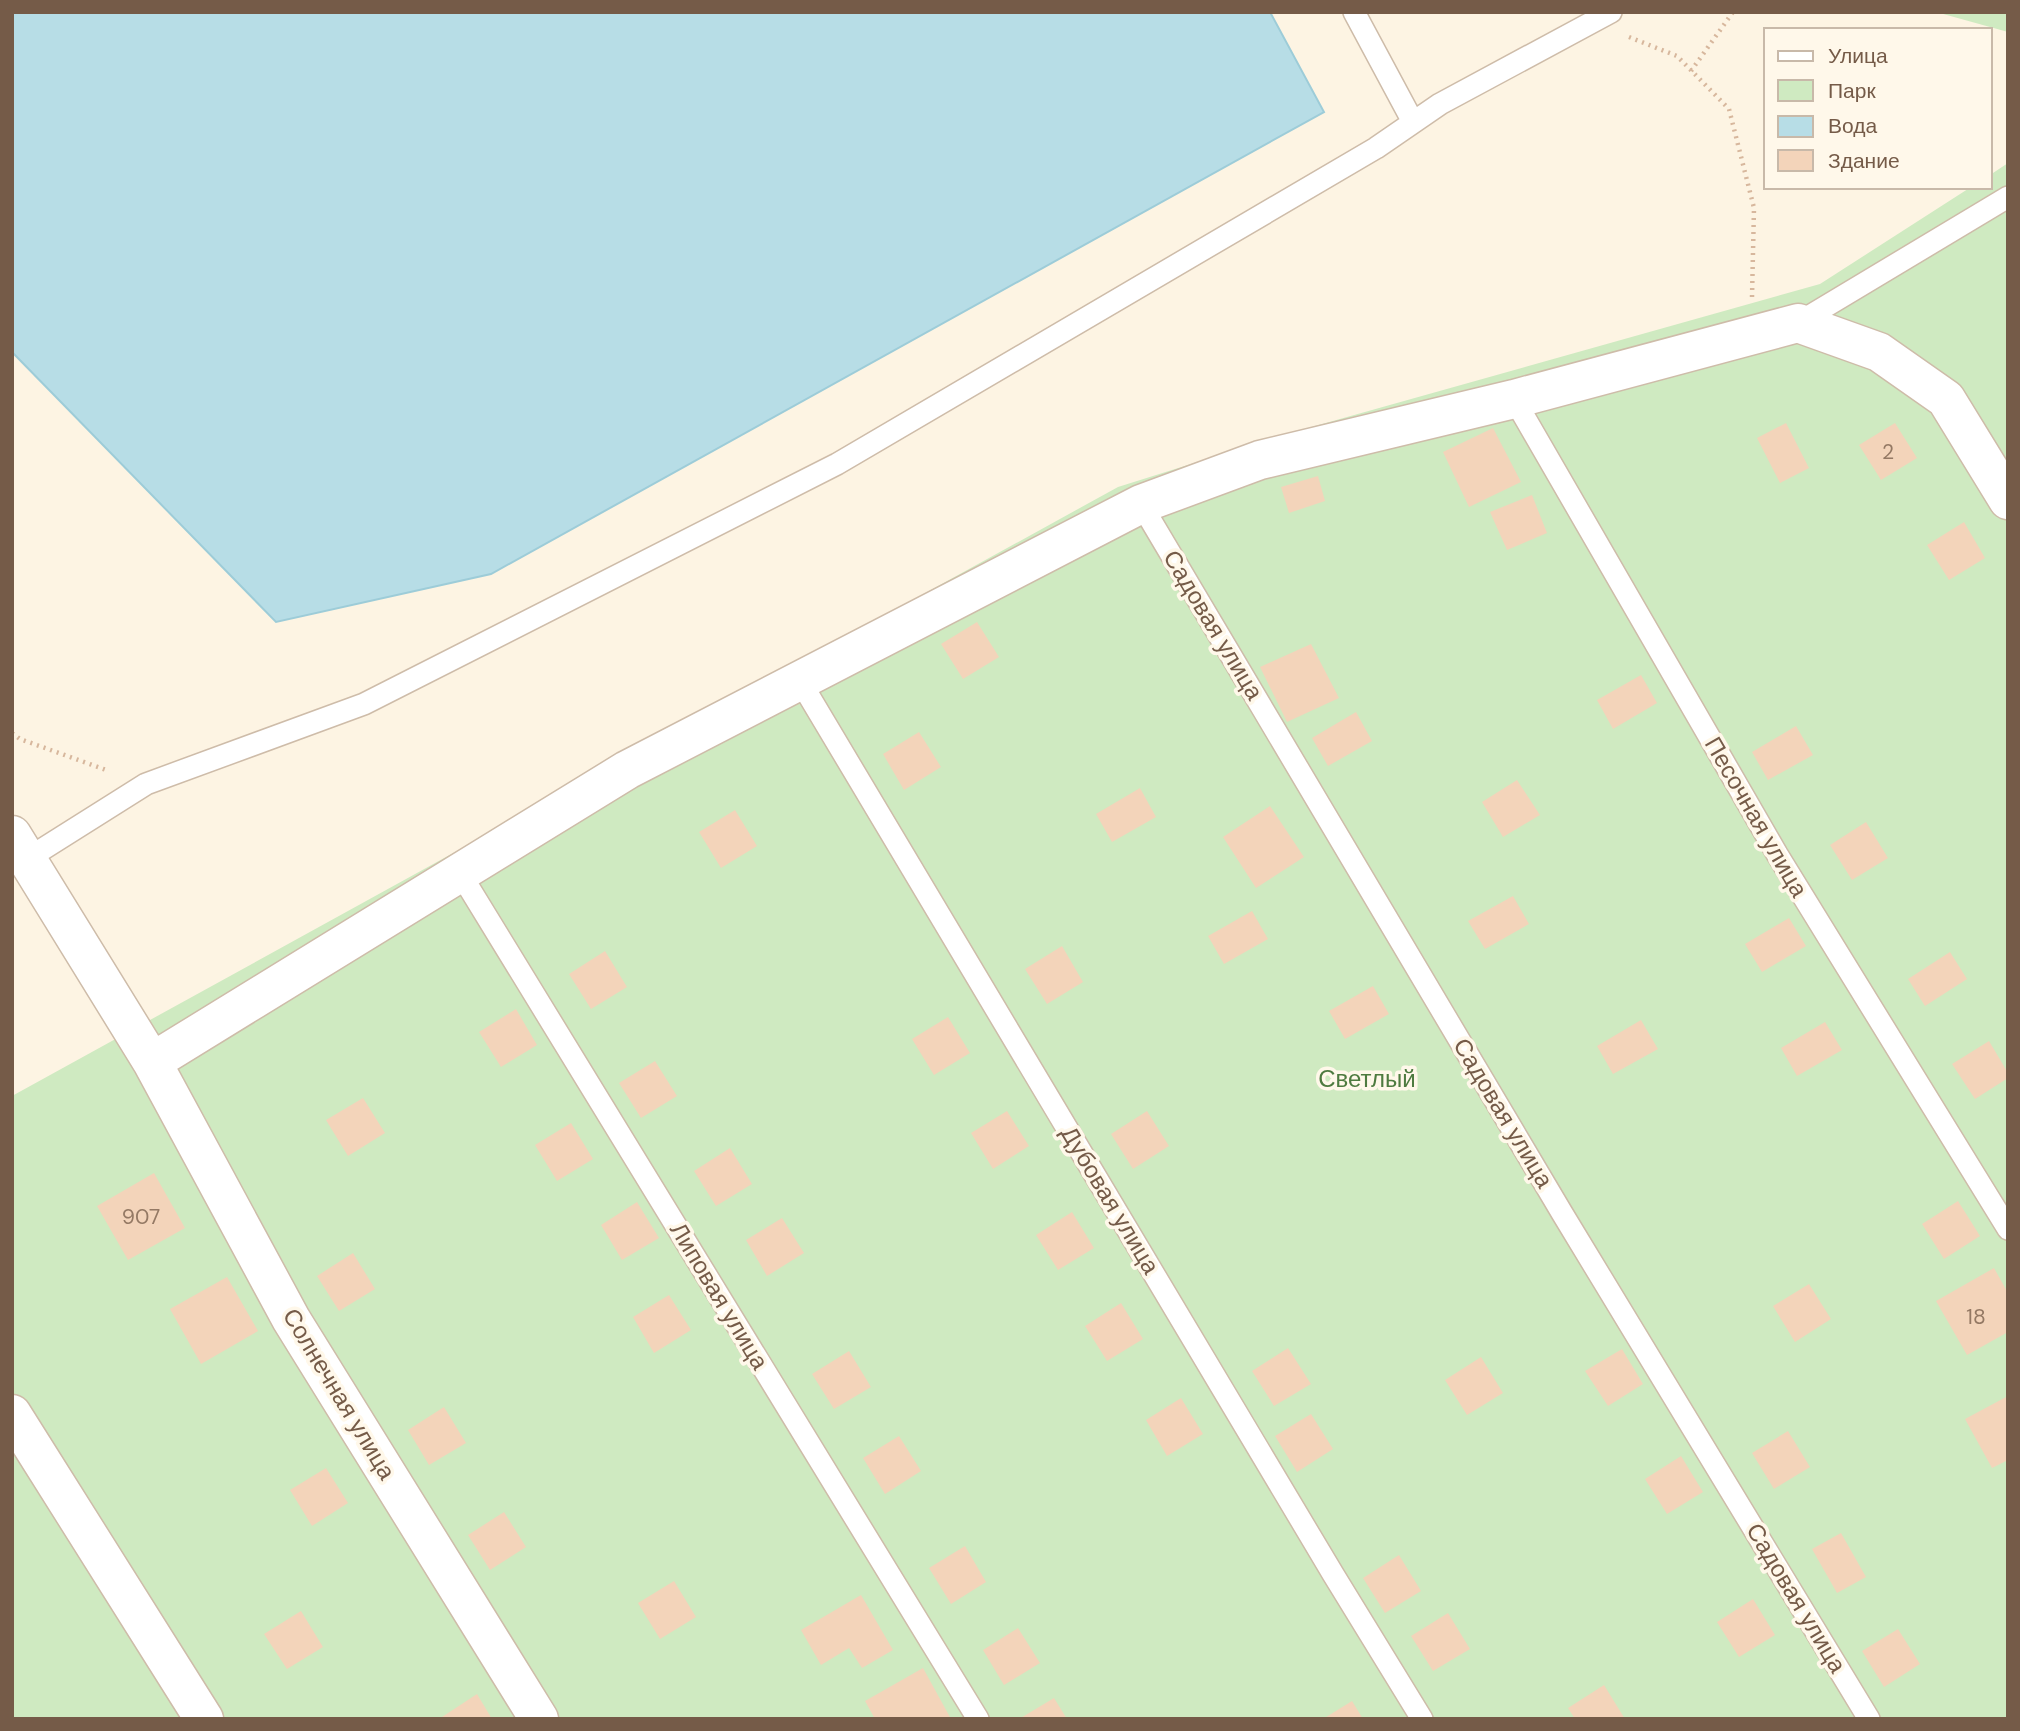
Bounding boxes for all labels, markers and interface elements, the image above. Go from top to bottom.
legend [1764,28,1992,189]
text: Улица [1828,42,1888,70]
text: Парк [1828,77,1876,105]
text: Вода [1828,112,1877,140]
text: Здание [1828,147,1900,175]
house number: 2 [1882,438,1894,466]
street label: Садовая улица [1156,544,1271,706]
street label: Песочная улица [1698,731,1815,903]
street label: Садовая улица [1446,1032,1561,1194]
park label: Светлый [1318,1063,1416,1094]
street label: Дубовая улица [1054,1120,1167,1280]
house number: 907 [122,1203,160,1231]
street label: Липовая улица [663,1216,776,1376]
street label: Солнечная улица [276,1302,403,1486]
house number: 18 [1966,1303,1986,1331]
street label: Садовая улица [1739,1517,1854,1679]

